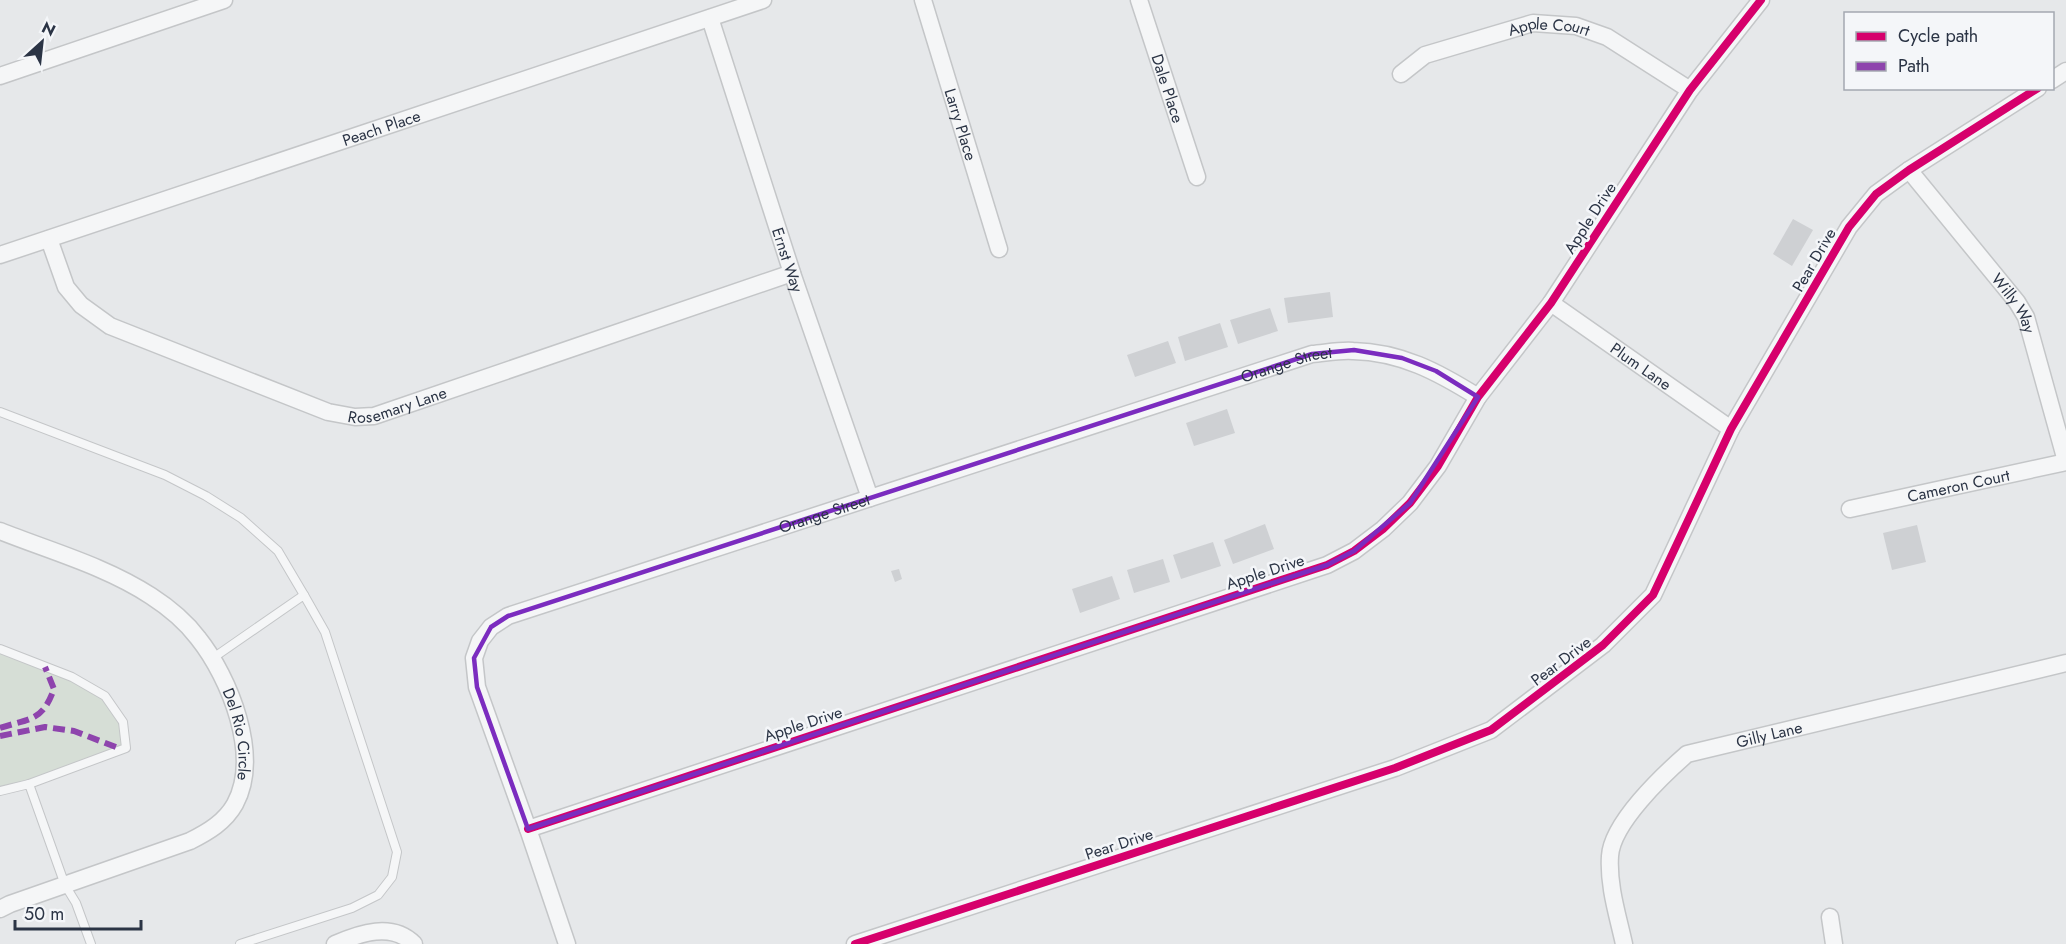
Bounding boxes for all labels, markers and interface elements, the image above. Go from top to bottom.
street label: Apple Court [1505,11,1593,42]
north arrow [12,12,72,72]
legend [1844,12,2054,90]
text: N [38,16,59,42]
text: Cycle path [1898,23,1978,49]
street label: Dale Place [1146,51,1190,126]
text: Path [1898,53,1930,79]
street label: Larry Place [939,85,983,163]
street label: Peach Place [339,104,423,151]
street label: Apple Drive [1558,178,1622,258]
street label: Pear Drive [1787,224,1841,296]
street label: Ernst Way [767,225,810,296]
street label: Willy Way [1986,268,2042,336]
street label: Plum Lane [1606,337,1676,395]
street label: Orange Street [1238,340,1333,388]
street label: Rosemary Lane [346,381,450,429]
street label: Cameron Court [1905,463,2012,508]
street label: Orange Street [776,487,873,539]
street label: Apple Drive [1223,549,1307,595]
street label: Pear Drive [1526,631,1596,691]
street label: Del Rio Circle [217,684,256,782]
street label: Apple Drive [761,701,845,747]
street label: Gilly Lane [1734,715,1805,753]
street label: Pear Drive [1082,822,1156,866]
scale bar [15,893,141,931]
text: 50 m [24,901,64,927]

